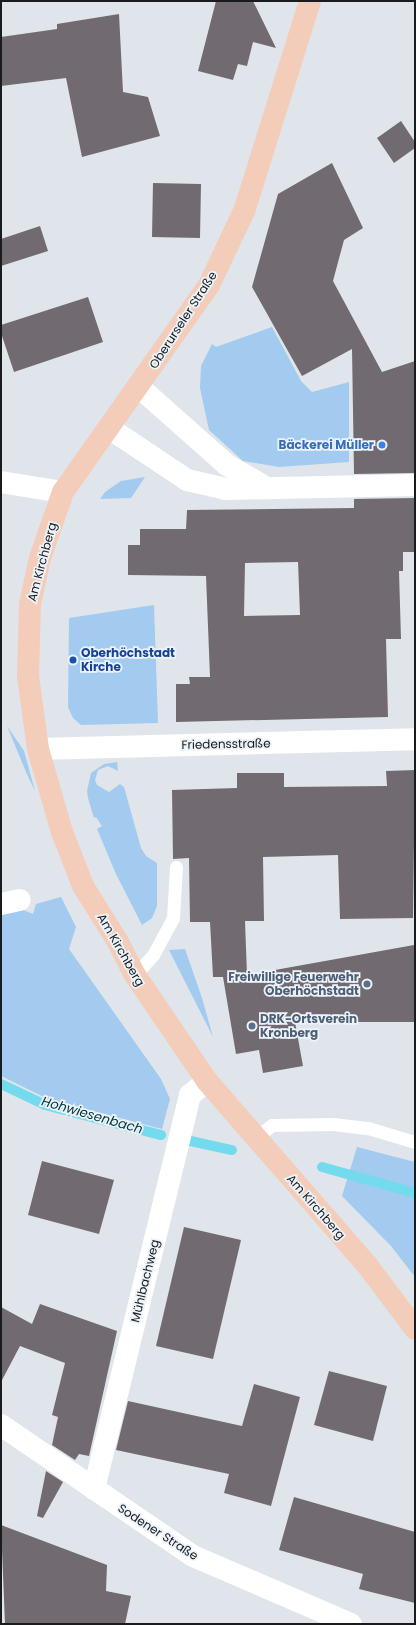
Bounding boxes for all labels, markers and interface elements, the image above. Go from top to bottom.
street label: Oberurseler Straße [146,269,220,371]
place label: Bäckerei Müller [279,438,374,452]
marker: Bäckerei Müller [377,440,387,450]
street label: Am Kirchberg [25,521,59,603]
place label: Oberhöchstadt Kirche [81,646,175,674]
marker: Oberhöchstadt Kirche [68,655,78,665]
street label: Friedensstraße [181,736,271,752]
street label: Am Kirchberg [94,911,148,989]
place label: Freiwillige Feuerwehr Oberhöchstadt [228,970,359,998]
marker: Freiwillige Feuerwehr Oberhöchstadt [362,979,372,989]
place label: DRK-Ortsverein Kronberg [260,1012,357,1040]
marker: DRK-Ortsverein Kronberg [247,1021,257,1031]
water label: Hohwiesenbach [40,1094,144,1138]
street label: Am Kirchberg [284,1172,348,1242]
street label: Mühlbachweg [128,1238,162,1324]
street label: Sodener Straße [115,1501,201,1563]

